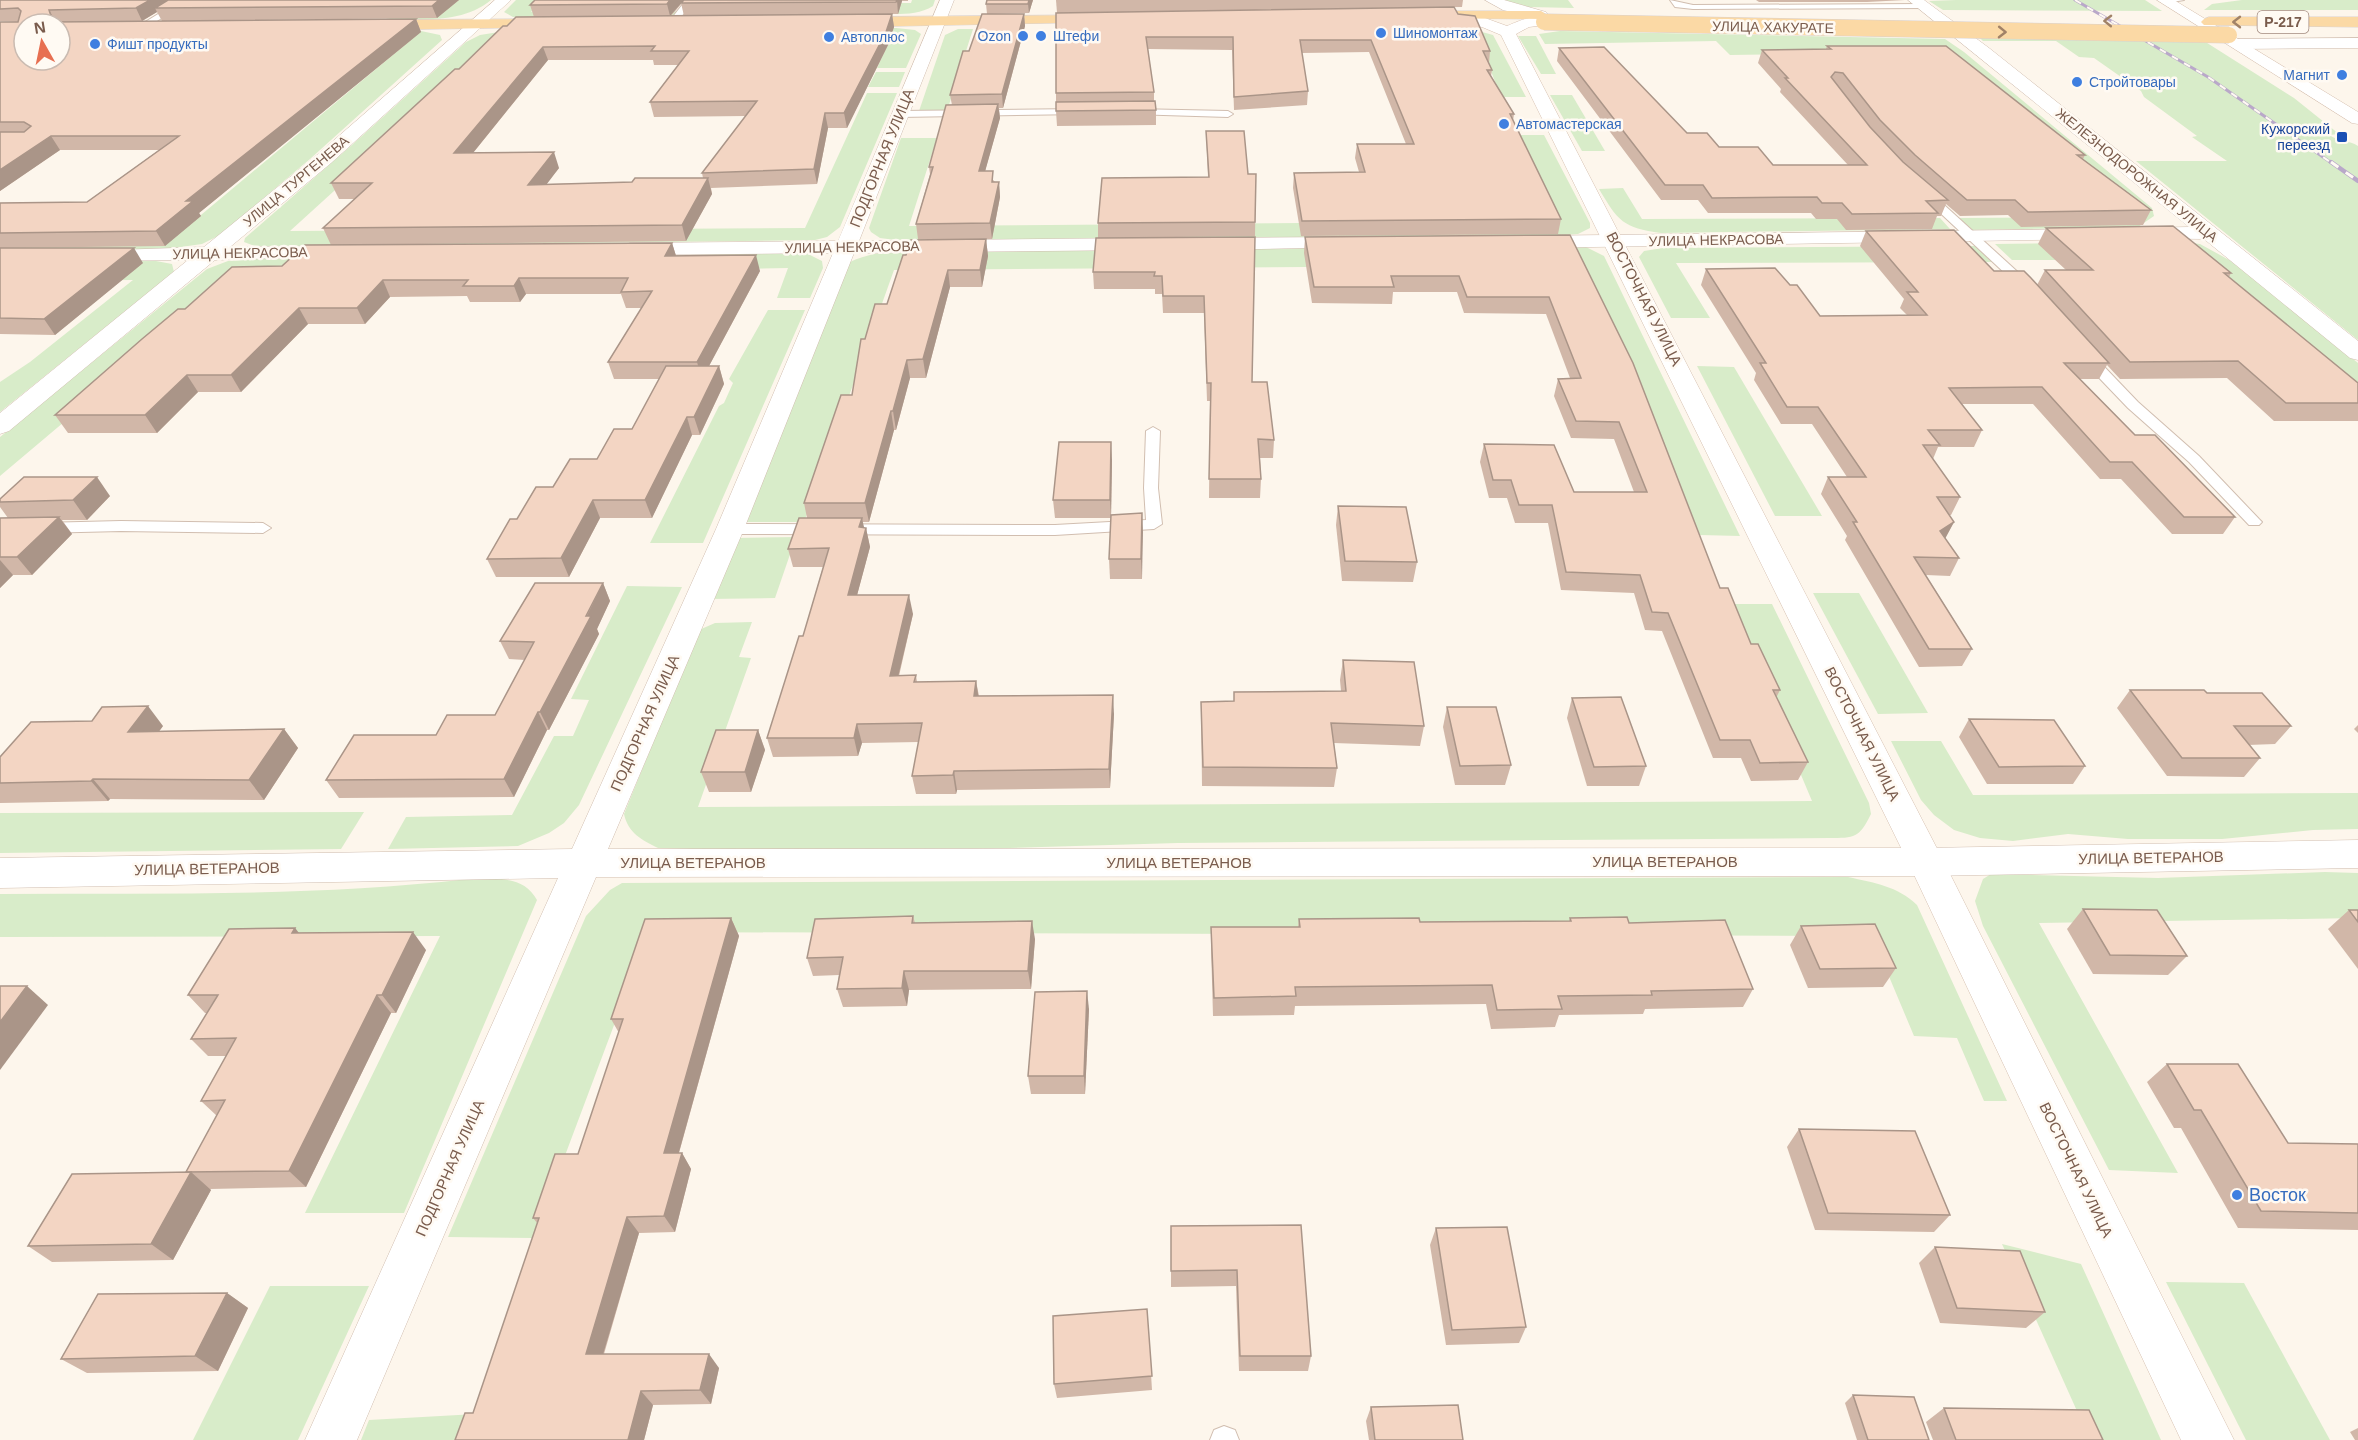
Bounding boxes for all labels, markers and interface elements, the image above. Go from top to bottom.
road number: Р-217 [2258,11,2308,33]
north arrow [12,12,72,72]
one-way arrow [2104,15,2113,27]
one-way arrow [2232,16,2241,28]
text: N [33,18,47,37]
street label: УЛИЦА ХАКУРАТЕ [1712,18,1834,36]
place label: Шиномонтаж [1393,25,1478,41]
marker: Шиномонтаж [1374,26,1388,40]
one-way arrow [1997,26,2006,38]
place label: Ozon [978,28,1011,44]
place label: Штефи [1053,28,1099,44]
place label: Автоплюс [841,29,905,45]
marker: Ozon [1016,29,1030,43]
marker: Штефи [1034,29,1048,43]
marker: Автоплюс [822,30,836,44]
place label: Фишт продукты [107,36,208,52]
marker: Фишт продукты [88,37,102,51]
place label: Магнит [2283,67,2331,83]
marker: Магнит [2335,68,2349,82]
place label: Стройтовары [2089,74,2176,90]
marker: Стройтовары [2070,75,2084,89]
street label: ПОДГОРНАЯ УЛИЦА [846,86,917,230]
street label: ЖЕЛЕЗНОДОРОЖНАЯ УЛИЦА [2053,105,2222,246]
place label: Автомастерская [1516,116,1622,132]
marker: Автомастерская [1497,117,1511,131]
place label: Кужорский переезд [2261,121,2330,153]
marker: Кужорский переезд [2335,130,2349,144]
street label: УЛИЦА ТУРГЕНЕВА [240,132,352,230]
street label: ВОСТОЧНАЯ УЛИЦА [1603,229,1686,369]
street label: УЛИЦА НЕКРАСОВА [1648,231,1784,249]
street label: УЛИЦА НЕКРАСОВА [784,238,920,256]
street label: УЛИЦА НЕКРАСОВА [172,244,308,262]
street label: ПОДГОРНАЯ УЛИЦА [607,652,682,794]
street label: ВОСТОЧНАЯ УЛИЦА [1821,664,1904,804]
street label: УЛИЦА ВЕТЕРАНОВ [2078,848,2224,867]
street label: УЛИЦА ВЕТЕРАНОВ [1592,853,1738,870]
street label: УЛИЦА ВЕТЕРАНОВ [620,854,766,871]
street label: УЛИЦА ВЕТЕРАНОВ [1106,854,1252,871]
street label: УЛИЦА ВЕТЕРАНОВ [134,859,280,878]
street label: ПОДГОРНАЯ УЛИЦА [412,1097,487,1239]
street label: ВОСТОЧНАЯ УЛИЦА [2036,1100,2117,1240]
place label: Восток [2249,1185,2306,1205]
marker: Восток [2230,1188,2244,1202]

